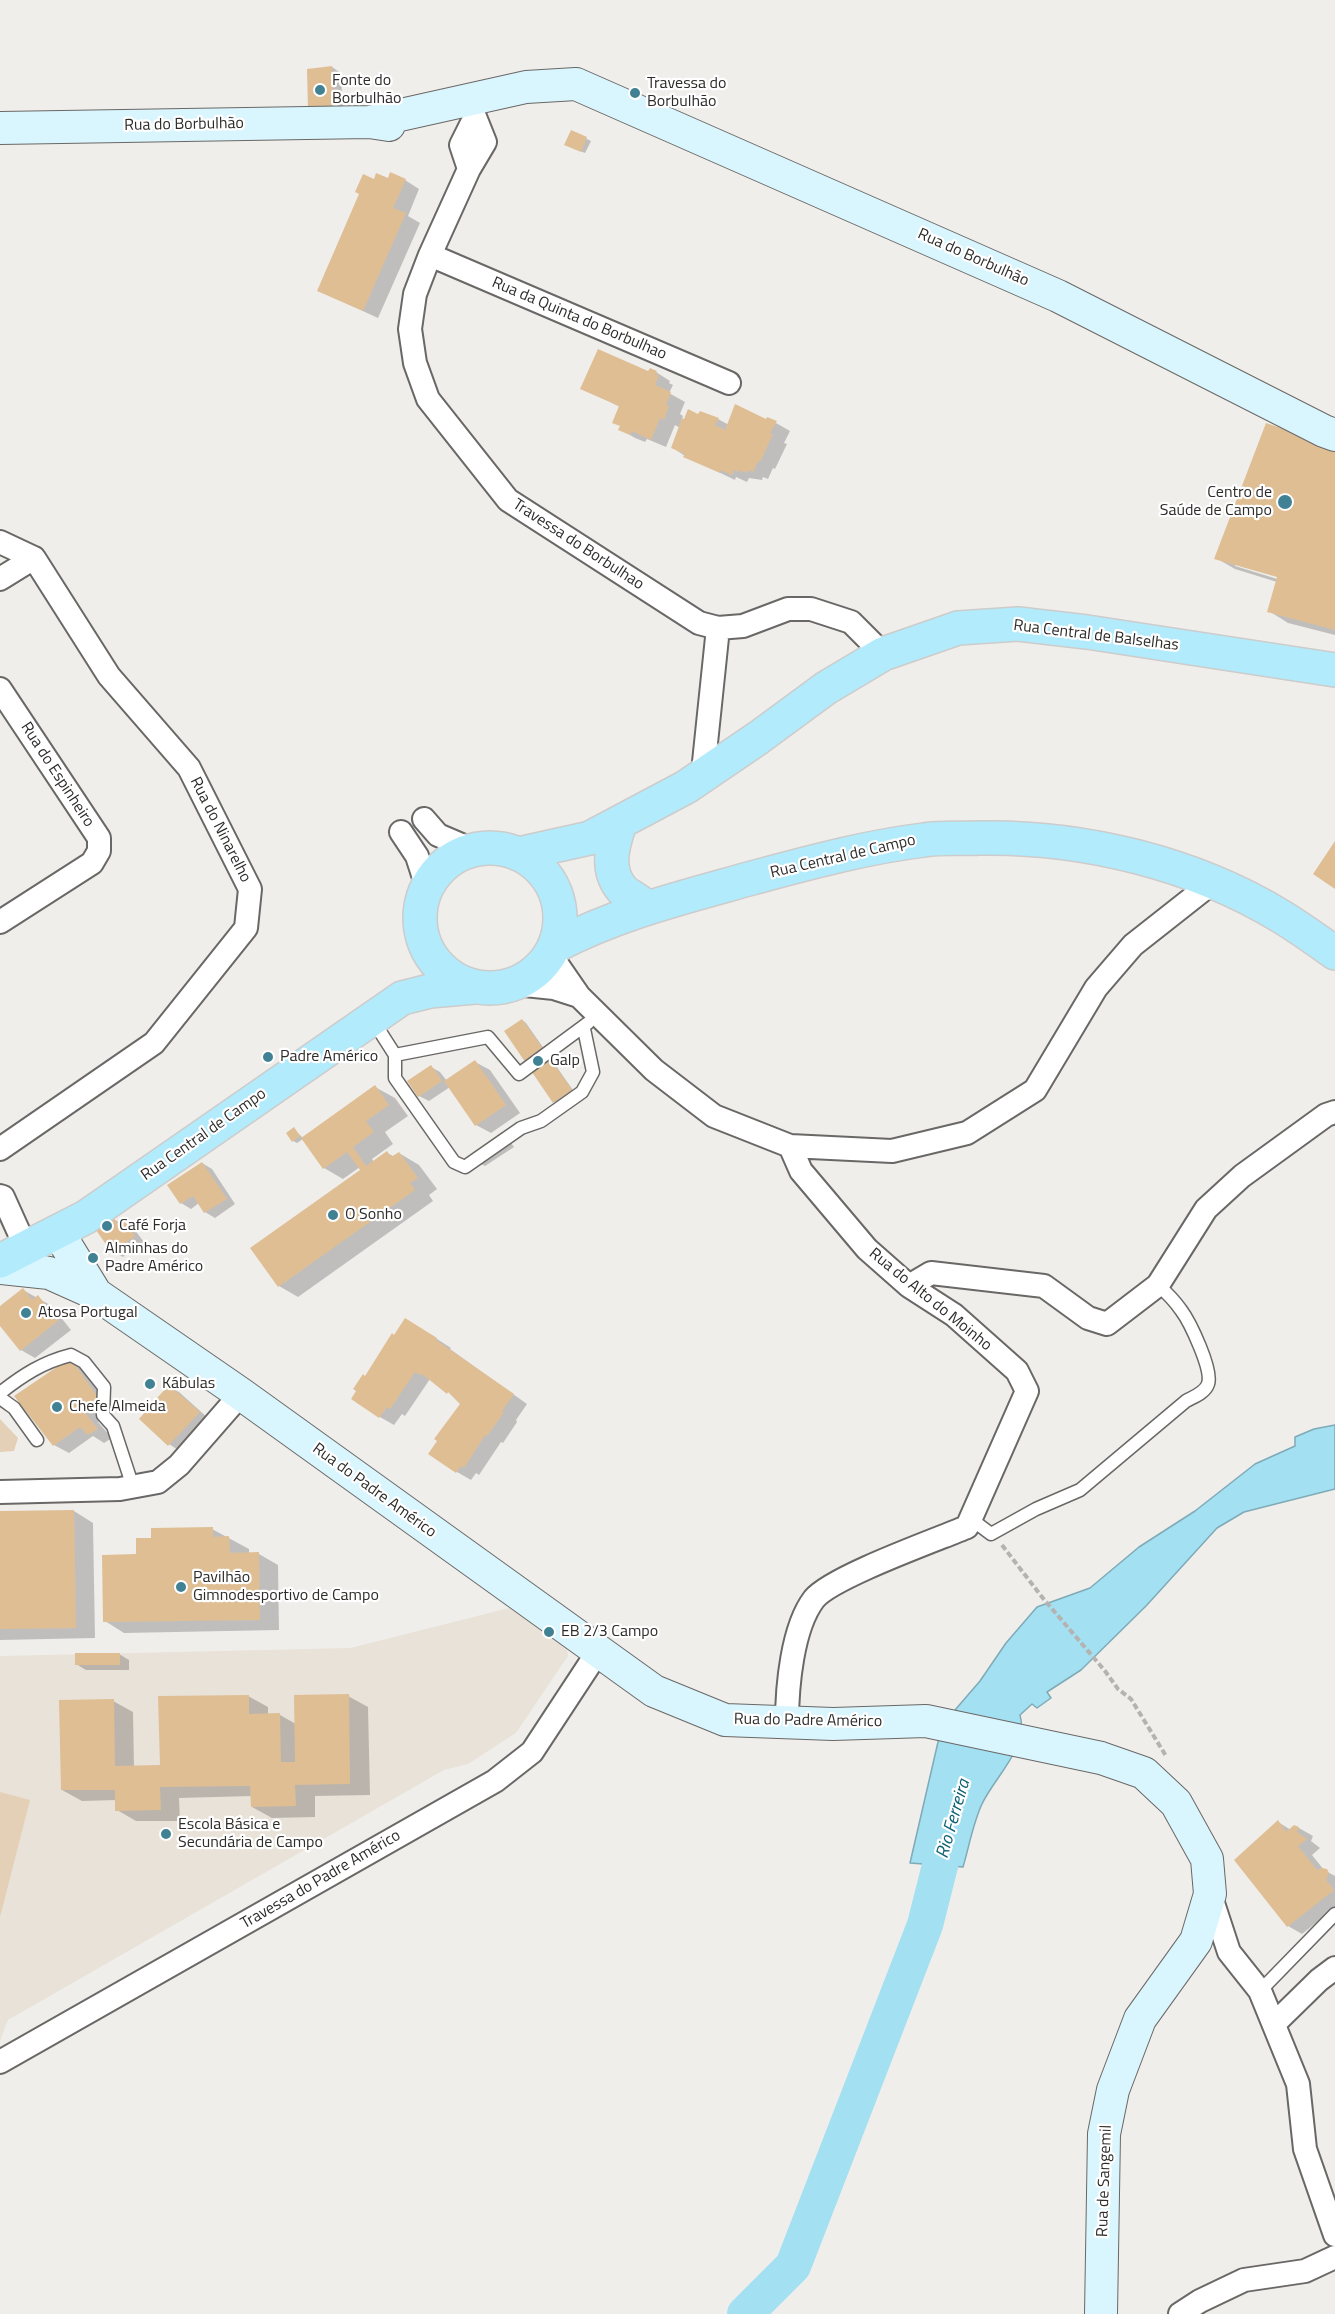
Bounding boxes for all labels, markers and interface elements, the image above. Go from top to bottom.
place label: Fonte do Borbulhão [332,71,402,109]
place label: Travessa do Borbulhão [647,74,726,112]
marker: Fonte do Borbulhão [313,83,327,97]
marker: Travessa do Borbulhão [628,86,642,100]
street label: Rua do Borbulhão [124,114,244,136]
street label: Rua do Borbulhão [914,225,1032,291]
street label: Rua da Quinta do Borbulhao [489,273,669,365]
place label: Centro de Saúde de Campo [1160,483,1272,521]
marker: Centro de Saúde de Campo [1276,493,1294,511]
street label: Travessa do Borbulhao [509,495,647,595]
street label: Rua Central de Balselhas [1012,616,1180,656]
street label: Rua do Espinheiro [16,719,98,831]
street label: Rua do Ninarelho [185,774,255,886]
street label: Rua Central de Campo [769,831,917,883]
place label: Padre Américo [280,1047,378,1067]
marker: Padre Américo [261,1050,275,1064]
place label: Galp [550,1051,580,1071]
marker: Galp [531,1054,545,1068]
street label: Rua Central de Campo [138,1085,270,1185]
place label: O Sonho [345,1205,402,1225]
marker: O Sonho [326,1208,340,1222]
place label: Café Forja [119,1216,186,1236]
marker: Café Forja [100,1219,114,1233]
place label: Alminhas do Padre Américo [105,1239,203,1277]
street label: Rua do Alto do Moinho [865,1245,995,1355]
marker: Alminhas do Padre Américo [86,1251,100,1265]
place label: Atosa Portugal [38,1303,138,1323]
marker: Atosa Portugal [19,1306,33,1320]
place label: Kábulas [162,1374,215,1394]
marker: Kábulas [143,1377,157,1391]
place label: Chefe Almeida [69,1397,166,1417]
marker: Chefe Almeida [50,1400,64,1414]
street label: Rua do Padre Américo [308,1440,440,1542]
place label: Pavilhão Gimnodesportivo de Campo [193,1568,379,1606]
marker: Pavilhão Gimnodesportivo de Campo [174,1580,188,1594]
place label: EB 2/3 Campo [561,1622,658,1642]
marker: EB 2/3 Campo [542,1625,556,1639]
street label: Rua do Padre Américo [734,1710,882,1732]
water label: Rio Ferreira [932,1777,976,1861]
place label: Escola Básica e Secundária de Campo [178,1815,323,1853]
street label: Travessa do Padre Américo [238,1826,404,1934]
marker: Escola Básica e Secundária de Campo [159,1827,173,1841]
street label: Rua de Sangemil [1093,2125,1117,2237]

